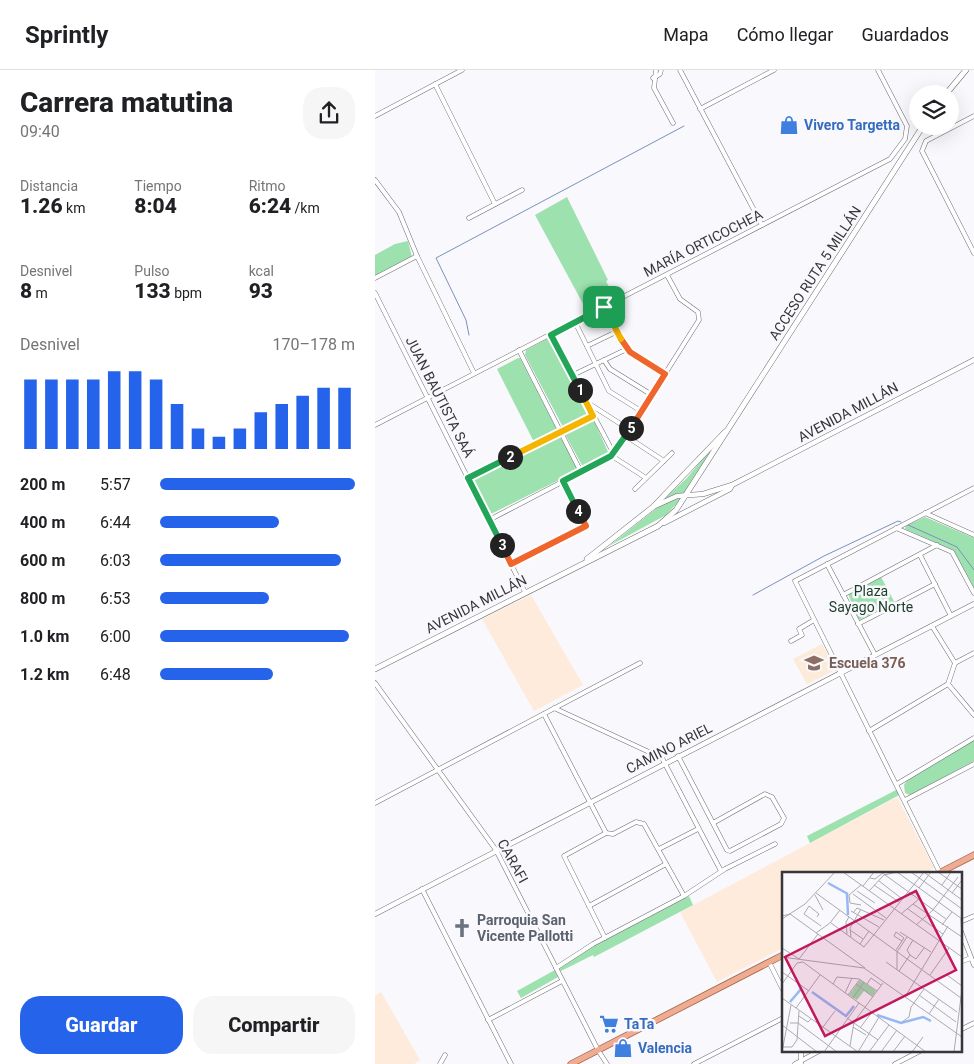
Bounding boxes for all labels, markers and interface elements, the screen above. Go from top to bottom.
text: Sprintly [25,21,108,49]
text: Mapa [663,24,709,45]
text: Cómo llegar [737,24,833,45]
text: Guardados [861,24,949,45]
map controls [909,85,959,135]
button: layers [909,85,959,135]
text: Carrera matutina [20,86,233,119]
button: share [303,87,355,139]
shop icon: Vivero Targetta [778,114,800,136]
place label: Vivero Targetta [804,117,901,133]
text: 09:40 [20,122,60,141]
text: Distancia [20,178,78,194]
text: Tiempo [134,178,182,194]
text: Ritmo [249,178,286,194]
text: 1.26 [20,194,63,218]
text: 8:04 [134,194,177,218]
text: 6:24 [249,194,291,218]
text: km [63,200,85,216]
text: /km [291,200,320,216]
street label: ACCESO RUTA 5 MILLÁN [765,202,864,343]
street label: MARÍA ORTICOCHEA [640,205,765,280]
text: Desnivel [20,263,73,279]
text: Pulso [134,263,170,279]
text: kcal [249,263,274,279]
text: 8 [20,279,32,303]
text: 133 [134,279,171,303]
text: 93 [249,279,273,303]
text: m [32,285,48,301]
text: bpm [171,285,202,301]
pin [583,286,625,328]
icon: arrive [590,293,618,321]
street label: JUAN BAUTISTA SAÁ [403,333,478,460]
text: Desnivel [20,335,80,354]
text: 170–178 m [273,335,355,354]
pin: 1 [567,378,593,402]
street label: AVENIDA MILLÁN [795,378,901,445]
text: 1 [576,382,585,398]
pin: 5 [619,416,643,440]
text: 5 [627,420,636,436]
pin: 2 [497,444,523,470]
text: 2 [506,449,515,465]
text: 200 m [20,475,65,494]
text: 5:57 [100,475,131,494]
pin: 4 [565,498,591,524]
text: 4 [574,503,583,519]
text: 400 m [20,513,65,532]
text: 6:44 [100,513,131,532]
pin: 3 [489,532,515,558]
text: 3 [498,537,507,553]
text: 600 m [20,551,65,570]
text: 6:03 [100,551,131,570]
street label: AVENIDA MILLÁN [422,571,529,636]
park label: Plaza Sayago Norte [829,583,913,615]
text: 800 m [20,589,65,608]
text: 6:53 [100,589,131,608]
text: 1.0 km [20,627,69,646]
text: 6:00 [100,627,131,646]
school or university icon: Escuela 376 [803,652,825,674]
place label: Escuela 376 [829,655,906,671]
text: 1.2 km [20,665,69,684]
text: 6:48 [100,665,131,684]
street label: CAMINO ARIEL [623,719,715,777]
street label: CARAFI [494,836,532,886]
inset map [782,872,961,1052]
place label: Parroquia San Vicente Pallotti [477,912,573,944]
church icon: Parroquia San Vicente Pallotti [451,917,473,939]
button: Guardar [20,996,183,1054]
button: Compartir [193,996,355,1054]
supermarket icon: TaTa [598,1013,620,1035]
place label: TaTa [624,1016,655,1032]
shop icon: Valencia [612,1037,634,1059]
place label: Valencia [638,1040,692,1056]

